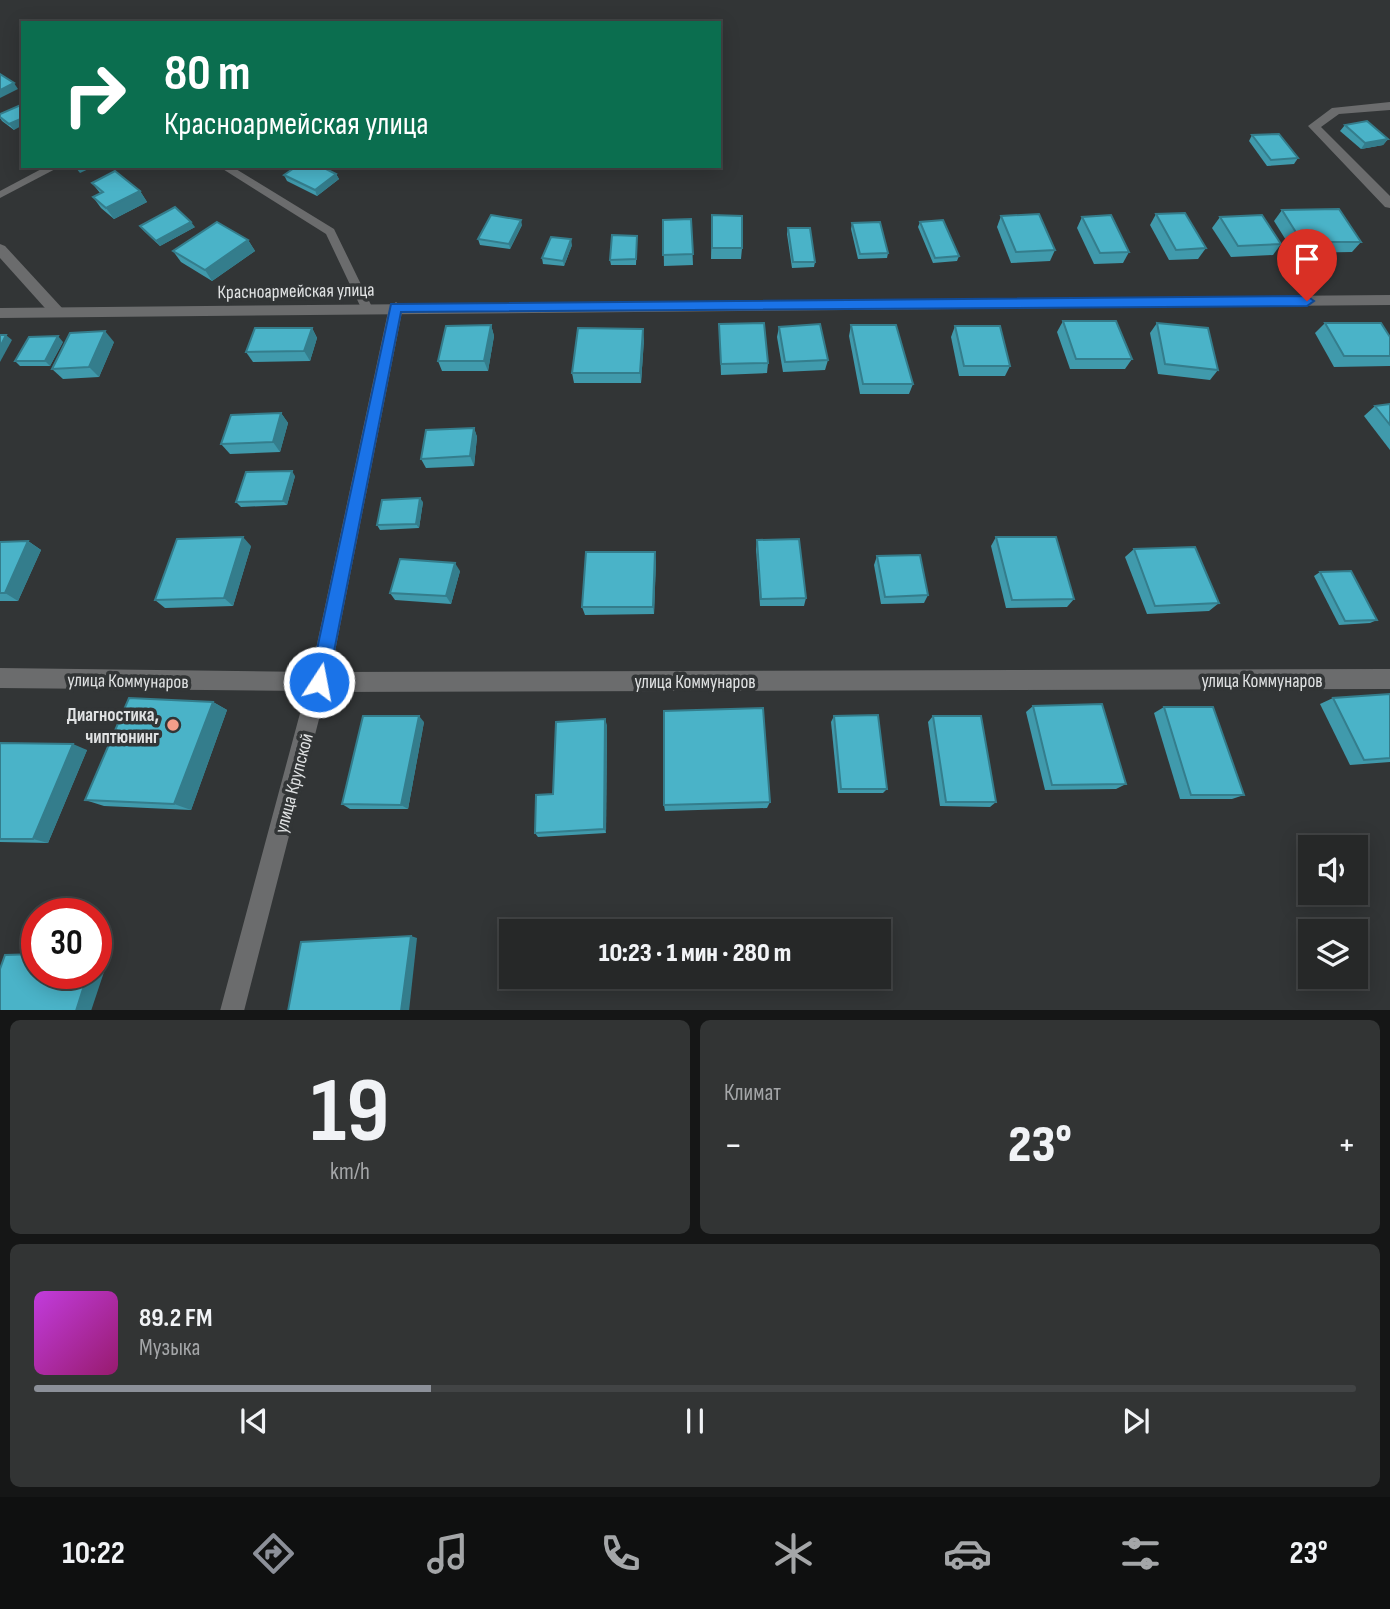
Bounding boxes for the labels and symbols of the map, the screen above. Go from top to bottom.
pin [1277,229,1337,301]
street label: Красноармейская улица [217,279,375,304]
position arrow [282,645,356,719]
street label: улица Коммунаров [67,669,189,694]
street label: улица Коммунаров [1201,670,1323,693]
street label: улица Коммунаров [634,671,756,694]
place label: Диагностика, чиптюнинг [67,704,159,749]
marker: Диагностика, чиптюнинг [165,717,181,733]
street label: улица Крупской [270,731,319,836]
speed limit sign: 30 [21,898,112,989]

